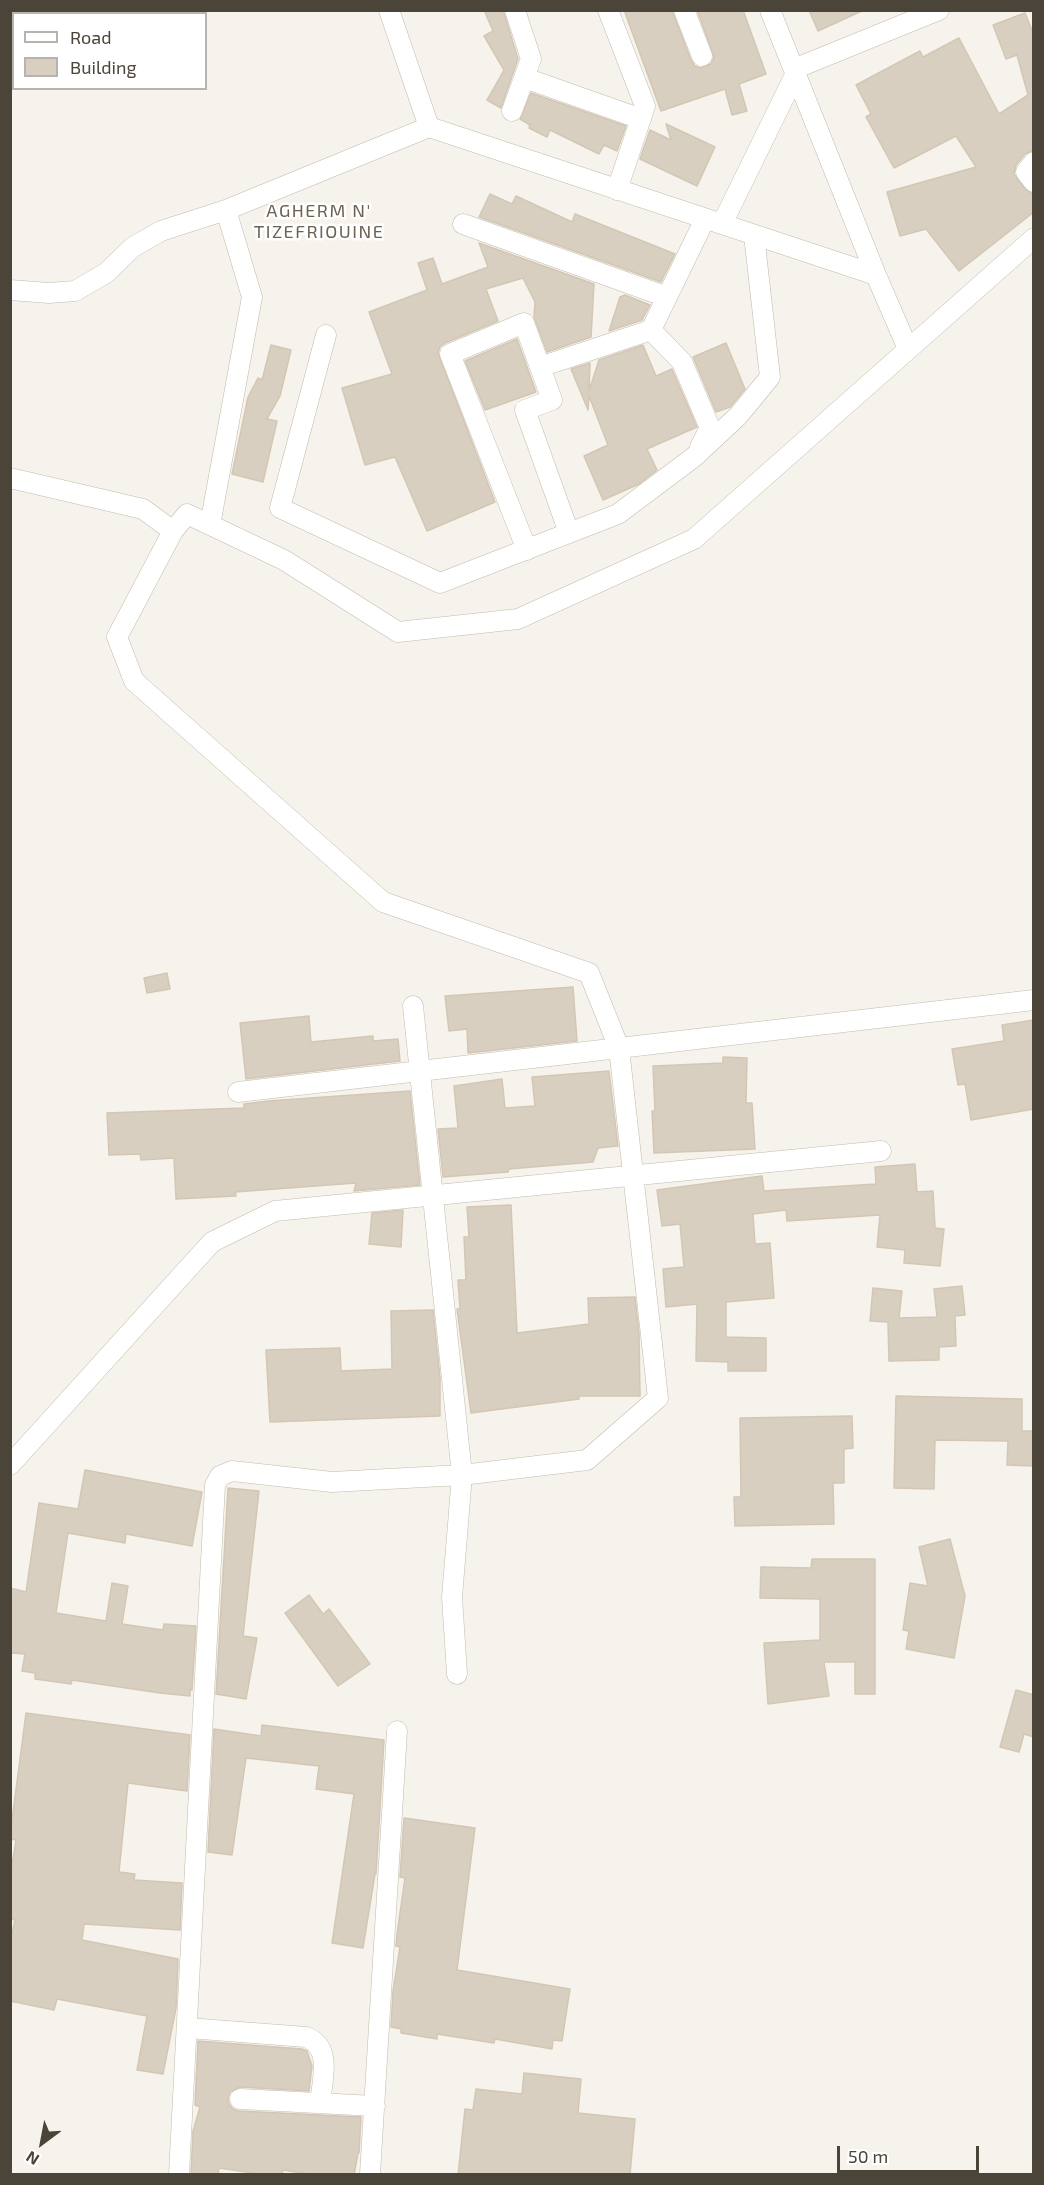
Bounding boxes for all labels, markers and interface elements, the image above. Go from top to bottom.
legend [12,12,207,90]
text: Road [70,26,111,48]
text: Building [70,56,137,78]
district label: AGHERM N' TIZEFRIOUINE [254,200,384,242]
north arrow [12,2113,72,2173]
scale bar [840,2134,982,2172]
text: 50 m [848,2145,888,2167]
text: N [22,2148,42,2170]

